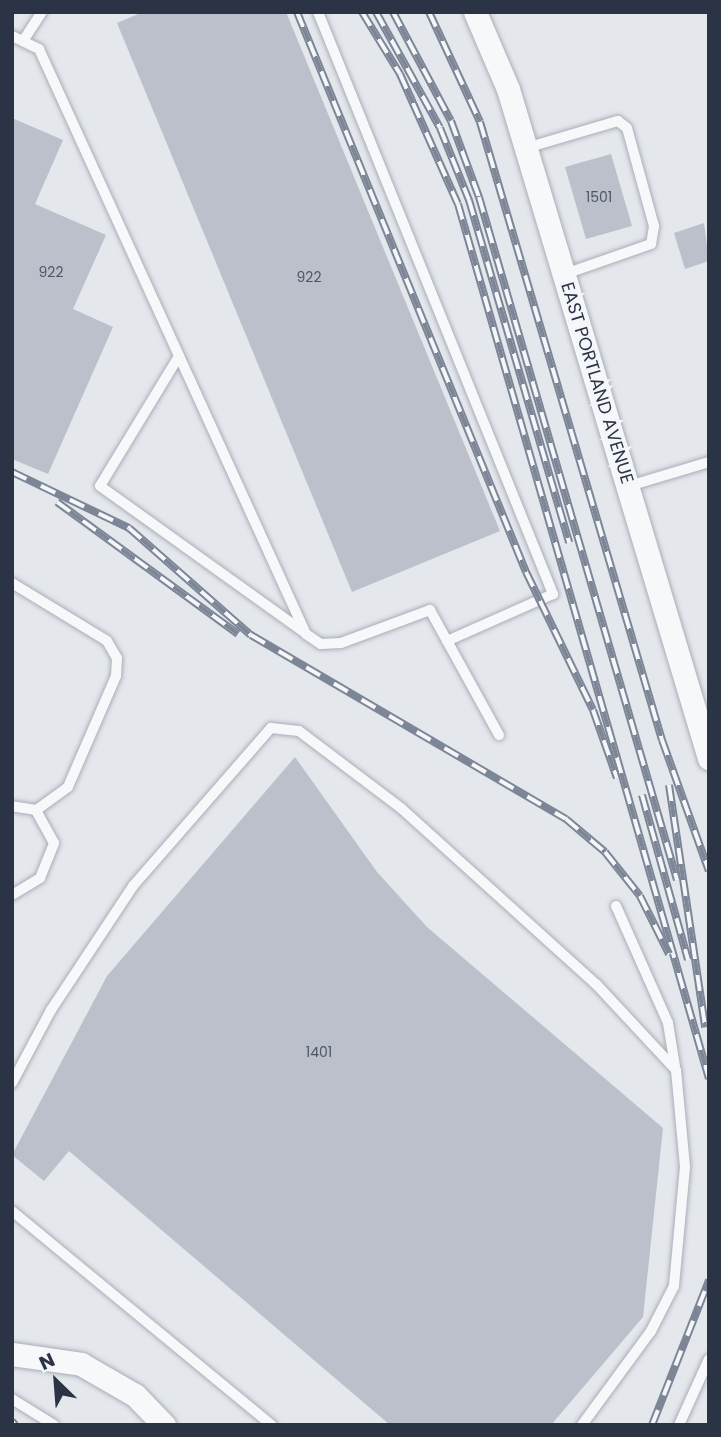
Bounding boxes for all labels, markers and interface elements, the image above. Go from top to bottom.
house number: 1501 [586,189,612,205]
house number: 922 [39,264,63,280]
house number: 922 [297,269,321,285]
street label: EAST PORTLAND AVENUE [556,280,638,486]
house number: 1401 [306,1044,332,1060]
north arrow [21,1346,91,1416]
text: N [35,1346,59,1377]

